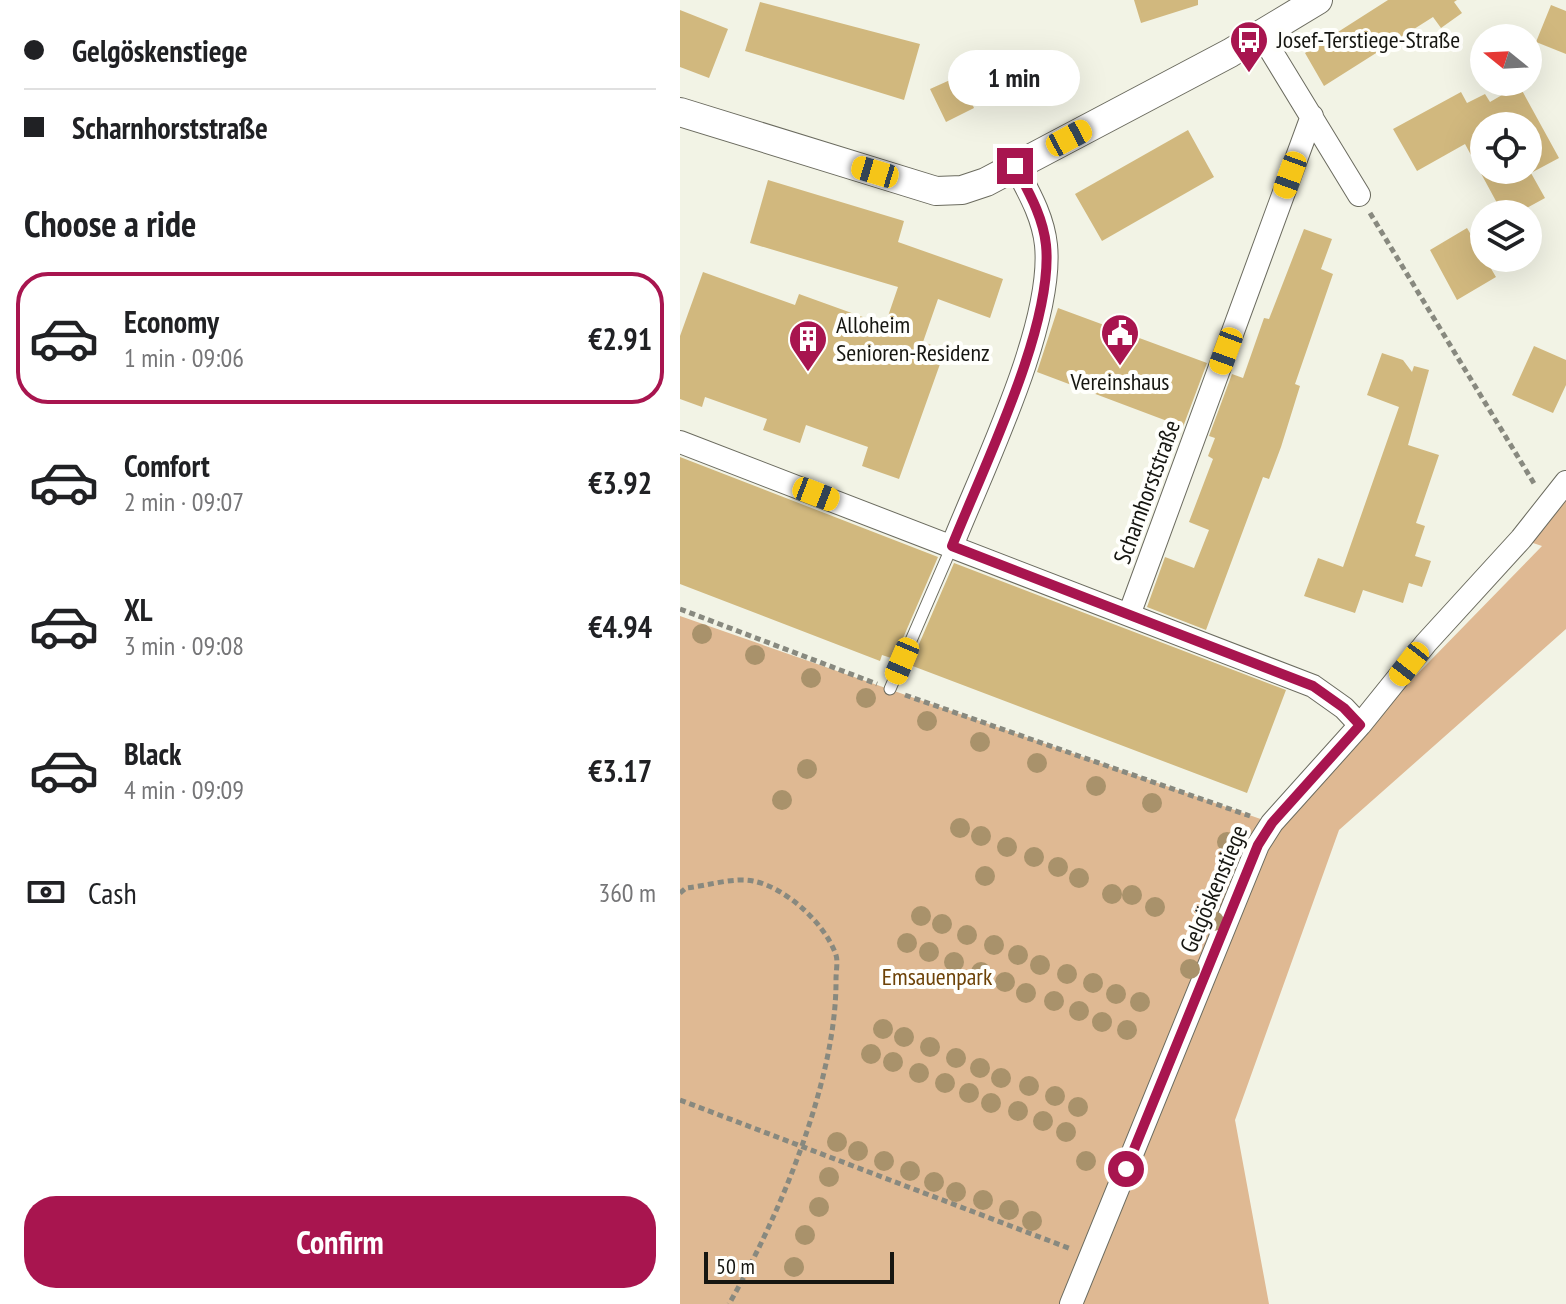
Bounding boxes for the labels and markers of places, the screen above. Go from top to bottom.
bus stop icon: Josef-Terstiege-Straße [1228,19,1270,74]
place label: Josef-Terstiege-Straße [1276,24,1460,55]
place label: Alloheim Senioren-Residenz [836,309,990,368]
public building icon: Vereinshaus [1099,312,1141,367]
building icon: Alloheim Senioren-Residenz [787,318,829,373]
place label: Vereinshaus [1070,366,1169,397]

